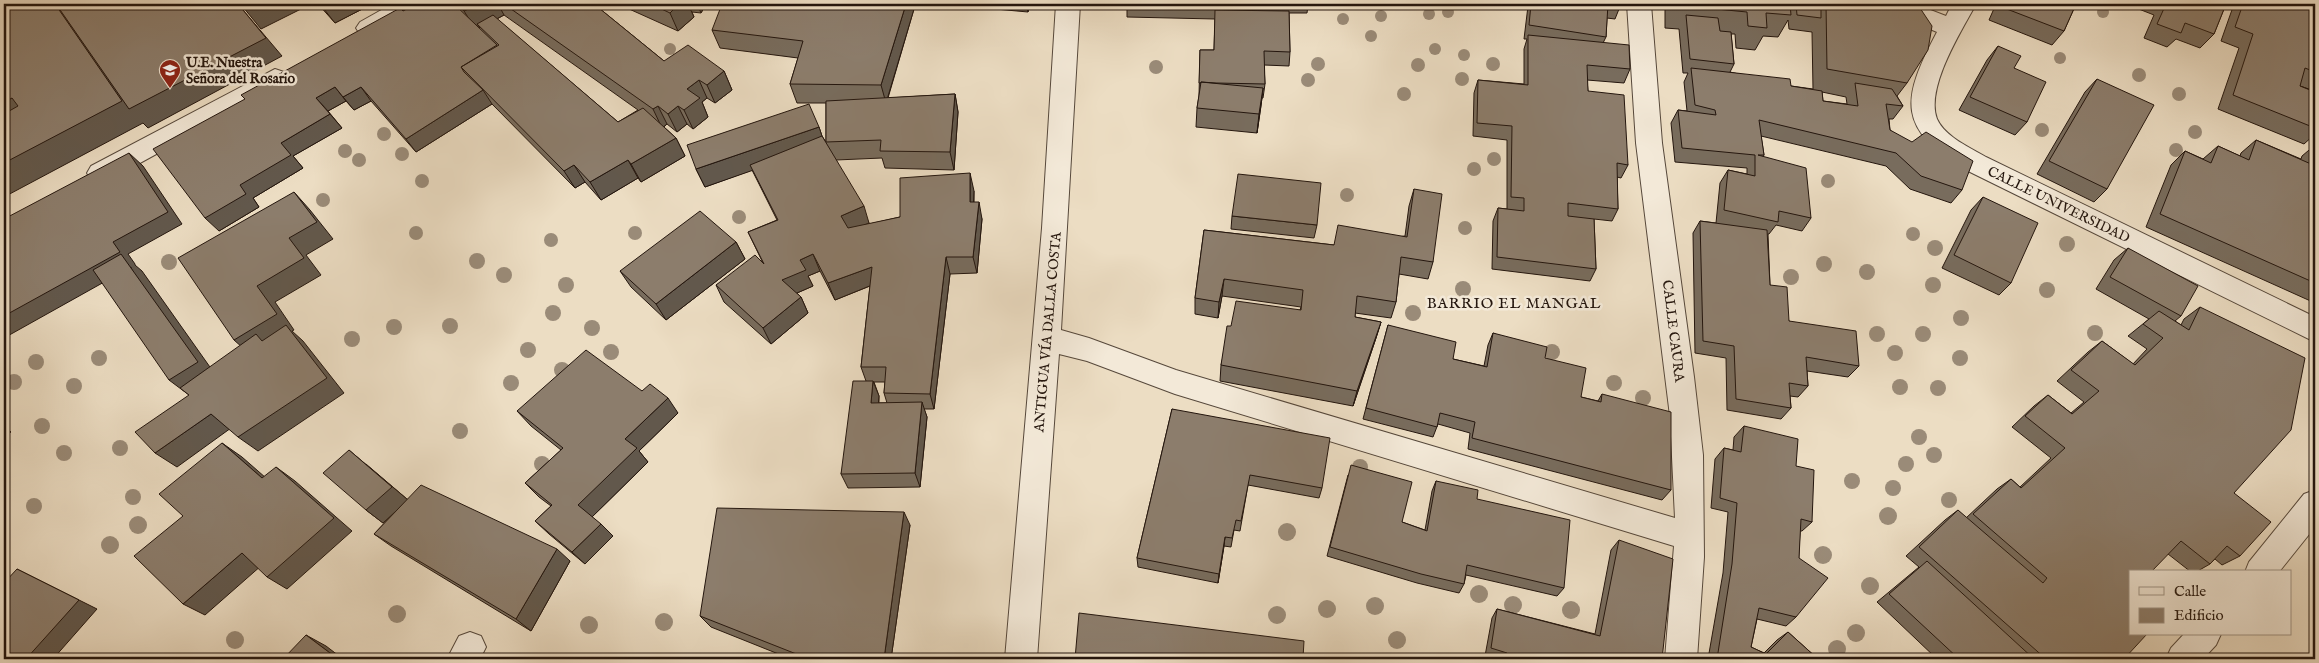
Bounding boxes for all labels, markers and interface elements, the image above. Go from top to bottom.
place label: U.E. Nuestra Señora del Rosario [185,54,296,88]
school or university icon: U.E. Nuestra Señora del Rosario [158,58,182,89]
street label: CALLE UNIVERSIDAD [1984,163,2133,247]
street label: ANTIGUA VÍA DALLA COSTA [1029,231,1066,434]
street label: CALLE CAURA [1658,279,1688,384]
district label: BARRIO EL MANGAL [1427,294,1601,313]
legend [2129,570,2292,636]
text: Calle [2174,582,2206,601]
text: Edificio [2174,606,2224,625]

